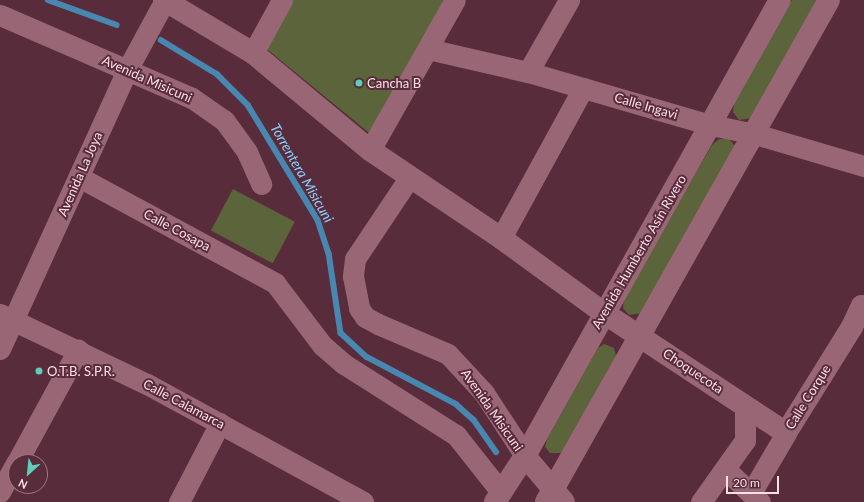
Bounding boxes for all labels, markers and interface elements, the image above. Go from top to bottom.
street label: Avenida Misicuni [100,52,194,106]
place label: Cancha B [367,75,421,91]
marker: Cancha B [354,78,364,88]
street label: Calle Ingavi [613,90,679,122]
water label: Torrentera Misicuni [267,121,337,225]
street label: Avenida La Joya [54,129,106,219]
street label: Avenida Humberto Asín Rivero [588,172,690,332]
street label: Calle Cosapa [141,206,213,254]
street label: Choquecota [660,345,726,397]
street label: Calle Corque [782,362,834,432]
place label: O.T.B. S.P.R. [47,363,115,379]
marker: O.T.B. S.P.R. [34,366,44,376]
street label: Avenida Misicuni [458,366,526,454]
street label: Calle Calamarca [140,376,228,432]
north arrow [8,454,48,494]
scale bar [728,468,781,494]
text: 20 m [733,475,760,490]
text: N [16,477,30,492]

